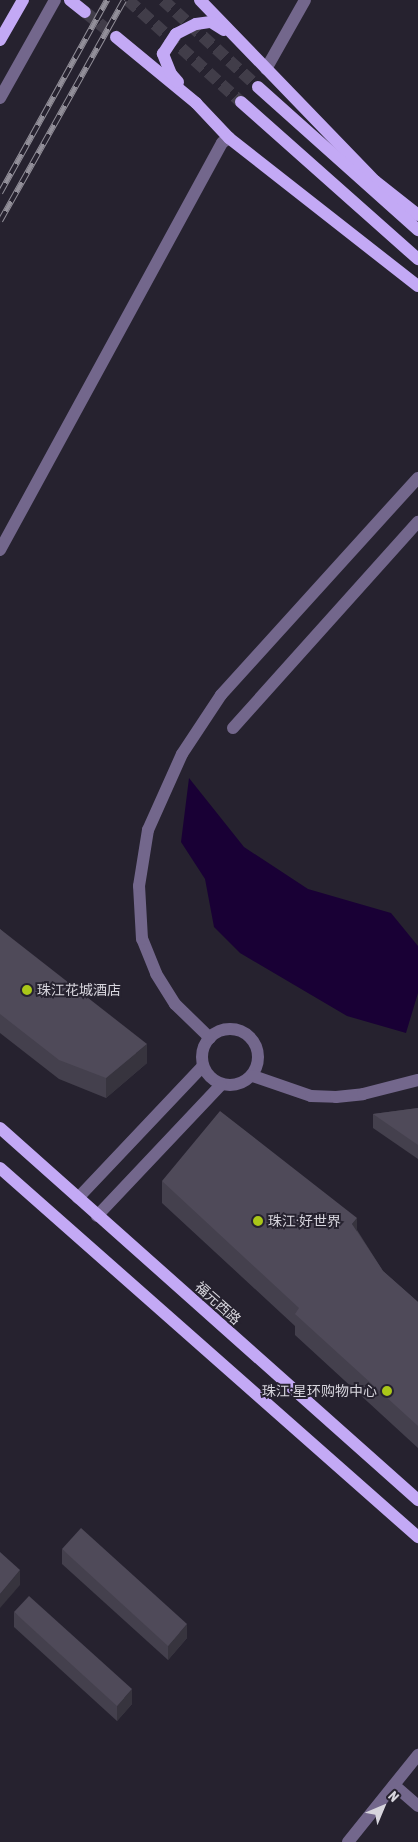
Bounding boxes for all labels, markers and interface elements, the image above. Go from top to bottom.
place label: 珠江花城酒店 [37,982,121,998]
marker: 珠江花城酒店 [21,984,33,996]
place label: 珠江·好世界 [268,1213,341,1229]
marker: 珠江·好世界 [252,1215,264,1227]
street label: 福元西路 [192,1278,244,1328]
place label: 珠江·星环购物中心 [262,1383,377,1399]
marker: 珠江·星环购物中心 [381,1385,393,1397]
north arrow [358,1782,408,1832]
text: N [385,1788,402,1805]

